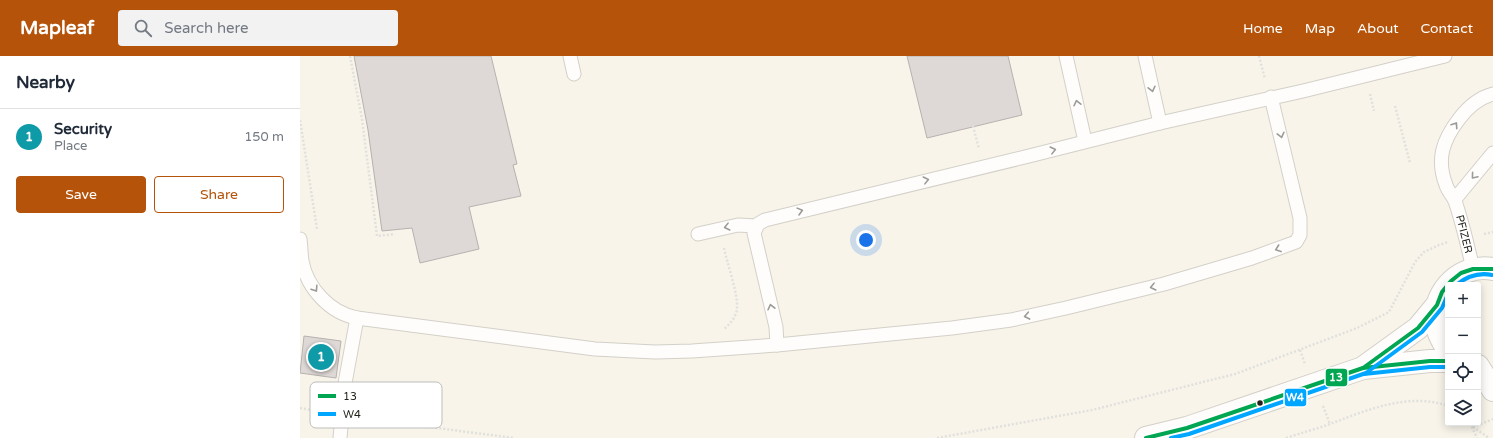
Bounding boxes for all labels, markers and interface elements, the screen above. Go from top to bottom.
search box [118,10,398,46]
text: Mapleaf [20,17,94,39]
icon: search [132,17,154,39]
text: Search here [164,19,249,37]
text: Home [1243,20,1283,37]
text: Map [1305,20,1335,37]
text: About [1357,20,1399,37]
text: Contact [1421,20,1473,37]
text: Nearby [16,72,75,93]
one-way arrow [1148,86,1156,92]
one-way arrow [1073,100,1081,106]
text: Security [54,120,112,138]
one-way arrow [1450,122,1458,129]
text: 1 [25,129,33,145]
text: 150 m [244,129,284,145]
one-way arrow [1276,132,1284,138]
text: Place [54,138,87,154]
one-way arrow [1049,146,1056,155]
one-way arrow [1471,171,1478,178]
button: Save [16,176,146,213]
button: Share [154,176,284,213]
one-way arrow [923,177,929,185]
one-way arrow [797,207,803,215]
street label: PFIZER [1453,213,1475,255]
one-way arrow [724,223,730,231]
your location [856,230,876,250]
one-way arrow [1274,244,1281,252]
one-way arrow [1150,282,1157,290]
map controls [1445,282,1481,426]
button: + [1445,282,1481,318]
one-way arrow [310,285,318,292]
one-way arrow [767,304,776,311]
one-way arrow [1024,312,1030,320]
button: − [1445,318,1481,354]
pin: 1 [308,342,334,372]
button: locate [1445,354,1481,390]
line badge: 13 [1325,368,1348,387]
text: 13 [1329,371,1343,384]
legend [310,382,442,428]
line badge: W4 [1284,388,1307,407]
text: 13 [343,390,357,403]
button: layers [1445,390,1481,426]
text: W4 [1286,391,1304,404]
unlabelled marker [1255,398,1265,408]
text: W4 [343,408,361,421]

